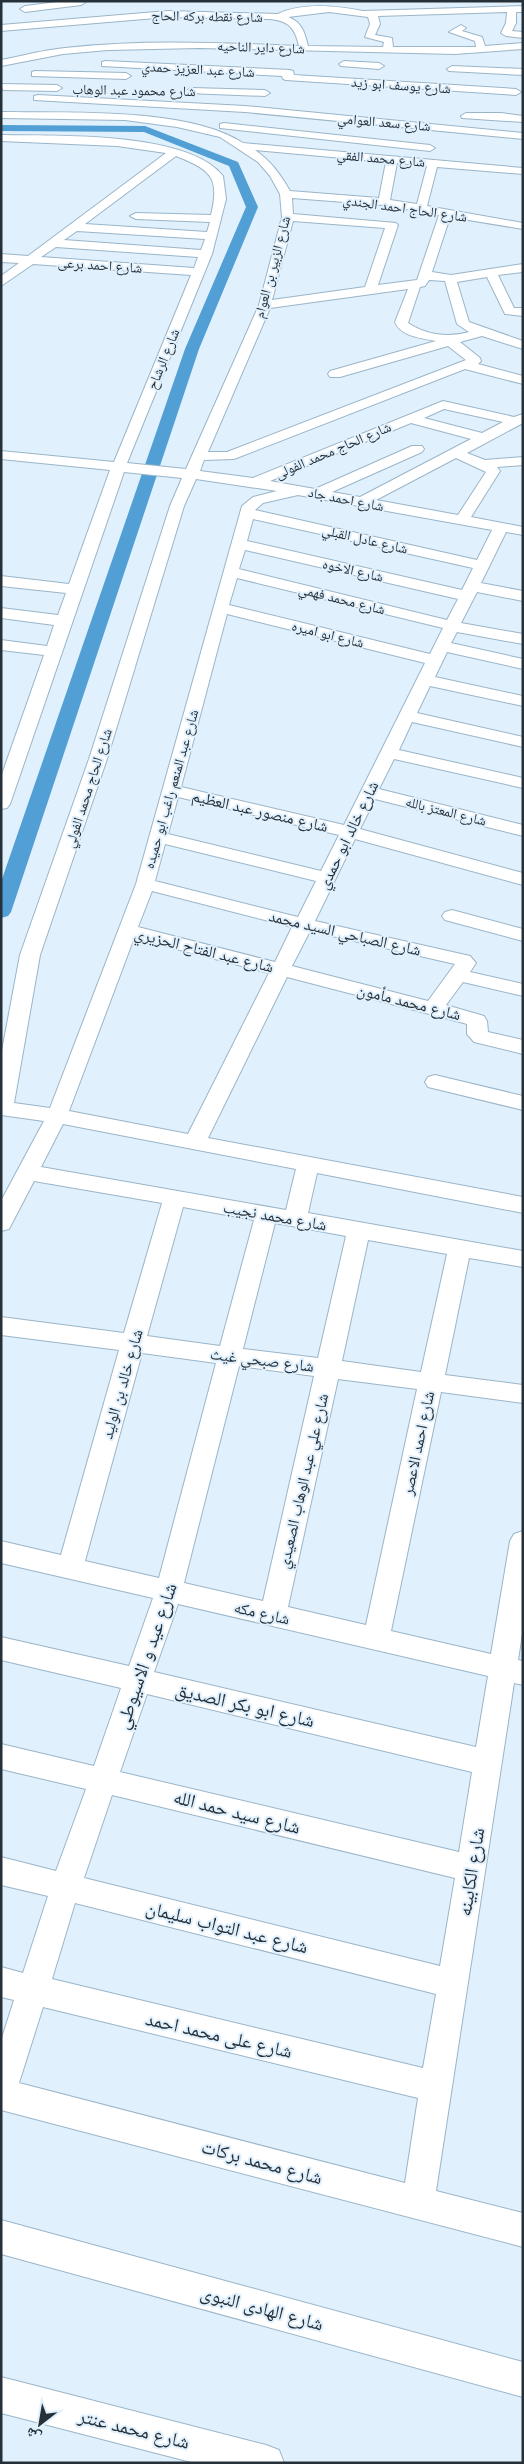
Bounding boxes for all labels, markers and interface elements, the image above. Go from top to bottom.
street label: شارع نقطه بركه الحاج [151,6,263,27]
street label: شارع داير الناحيه [217,36,305,59]
street label: شارع عبد العزيز حمدي [141,57,255,84]
street label: شارع يوسف ابو زيد [350,73,452,98]
street label: شارع محمود عبد الوهاب [72,80,196,101]
street label: شارع سعد العوامي [336,109,431,138]
street label: شارع محمد الفقي [336,145,426,173]
street label: شارع الحاج احمد الجندي [341,190,468,228]
street label: شارع الزبير بن العوام [250,214,295,320]
street label: شارع احمد برعى [57,253,143,278]
street label: شارع الرشاح [143,326,184,392]
street label: شارع الحاج محمد الفولى [272,417,394,484]
street label: شارع احمد جاد [306,483,385,516]
street label: شارع عادل القبلي [320,520,410,560]
street label: شارع الاخوه [321,554,385,587]
street label: شارع محمد فهمي [296,580,387,621]
street label: شارع ابو اميره [290,616,366,653]
street label: شارع عبد المنعم راغب ابو حميده [140,707,203,871]
street label: شارع الحاج محمد الفولي [60,726,118,851]
street label: شارع خالد ابو حمدي [313,777,385,893]
street label: شارع منصور عبد العظيم [190,785,330,837]
street label: شارع المعتز بالله [404,792,488,831]
street label: شارع الصباحي السيد محمد [266,905,423,963]
street label: شارع عبد الفتاح الحزيري [132,923,276,979]
street label: شارع محمد مأمون [355,979,463,1025]
street label: شارع محمد نجيب [222,1197,328,1235]
street label: شارع خالد بن الوليد [96,1327,148,1441]
street label: شارع صبحي غيث [209,1343,315,1379]
street label: شارع احمد الاعصر [397,1389,439,1498]
street label: شارع علي عبد الوهاب الصعيدي [273,1391,335,1571]
street label: شارع عيد و الاسيوطي [109,1579,185,1733]
street label: شارع مكه [232,1596,292,1630]
street label: شارع ابو بكر الصديق [173,1677,317,1733]
street label: شارع سيد حمد الله [171,1784,303,1840]
street label: شارع الكابينه [452,1826,490,1918]
street label: شارع عبد التواب سليمان [143,1895,311,1959]
street label: شارع على محمد احمد [143,2006,295,2064]
street label: شارع محمد بركات [199,2134,325,2190]
street label: شارع الهادى النبوى [198,2280,326,2336]
north arrow [15,2399,65,2449]
street label: شارع محمد عنتر [75,2403,192,2455]
text: ش [22,2424,44,2447]

